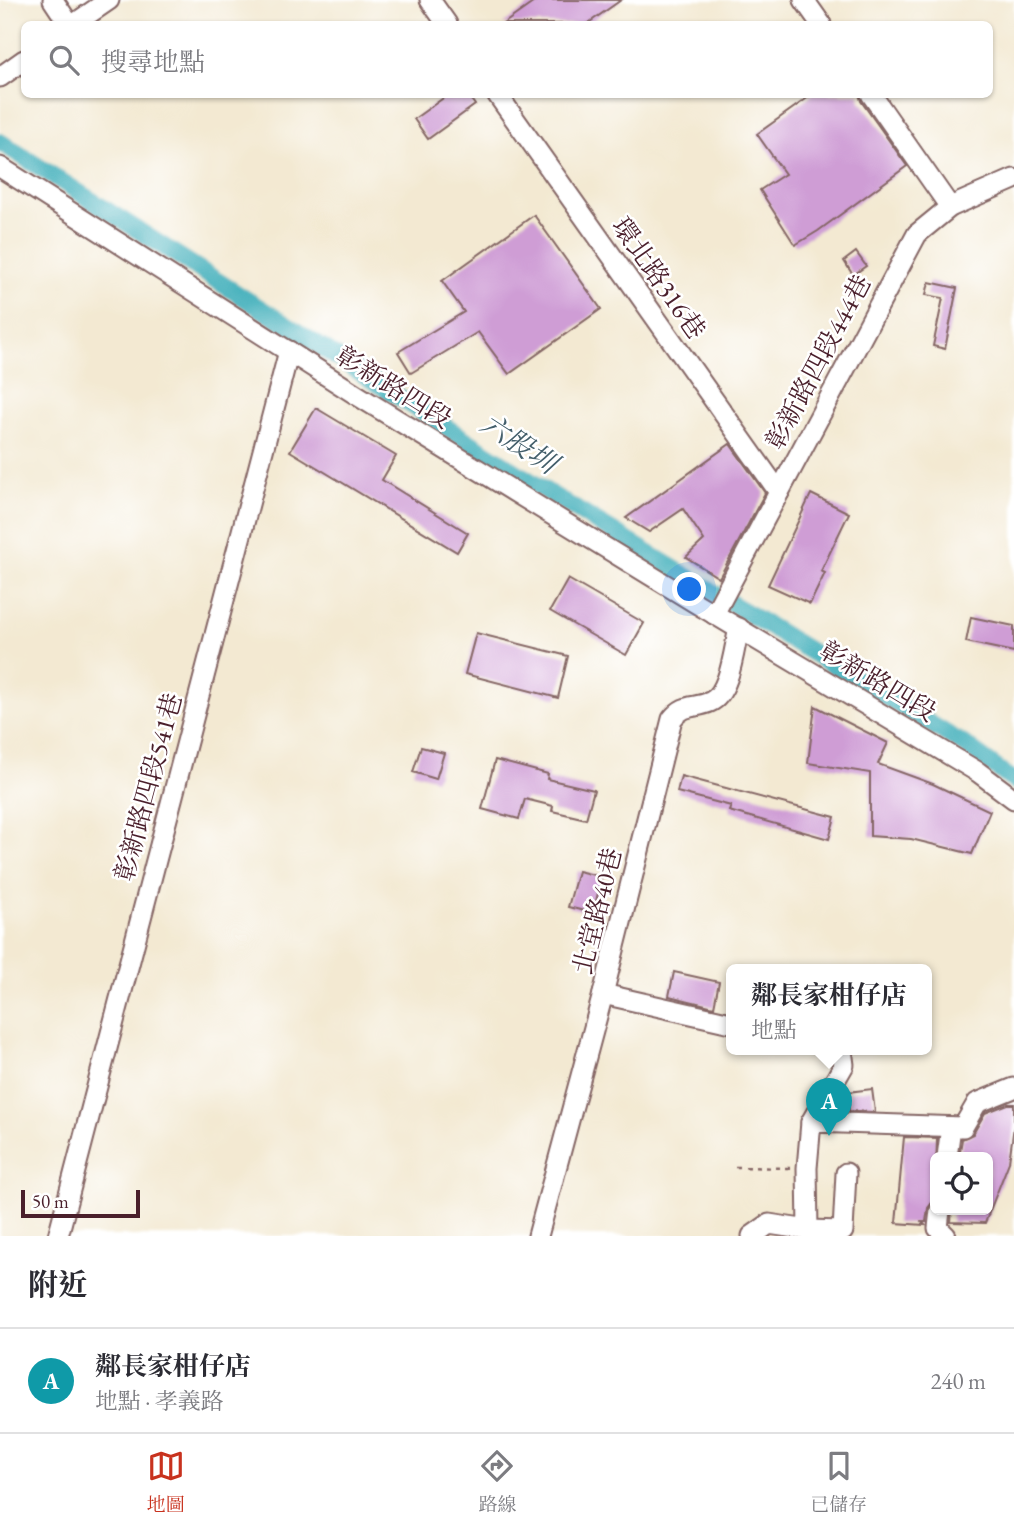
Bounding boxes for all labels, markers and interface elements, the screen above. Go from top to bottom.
search box [21,21,993,98]
icon: search [45,41,83,79]
text: 搜尋地點 [101,45,205,79]
street label: 環北路316巷 [605,210,713,346]
street label: 彰新路四段444巷 [758,269,878,455]
street label: 彰新路四段 [330,338,458,436]
water label: 六股圳 [474,405,567,483]
your location [672,572,706,606]
street label: 彰新路四段 [814,633,942,729]
street label: 彰新路四段541巷 [107,689,189,885]
street label: 北堂路40巷 [565,844,629,978]
popup [726,964,932,1055]
text: 鄰長家柑仔店 [751,978,907,1012]
text: 地點 [751,1015,797,1045]
pin: A [806,1078,852,1136]
map controls [930,1152,993,1215]
button: locate [930,1152,993,1215]
scale bar [21,1187,140,1219]
text: 50 m [32,1189,69,1214]
text: 附近 [28,1265,88,1304]
text: 鄰長家柑仔店 [95,1349,251,1383]
text: A [43,1366,59,1396]
text: 240 m [930,1366,986,1396]
text: 地點 · 孝義路 [95,1386,224,1416]
tab: 地圖 [147,1447,185,1517]
tab: 路線 [478,1447,516,1517]
tab: 已儲存 [810,1447,867,1517]

